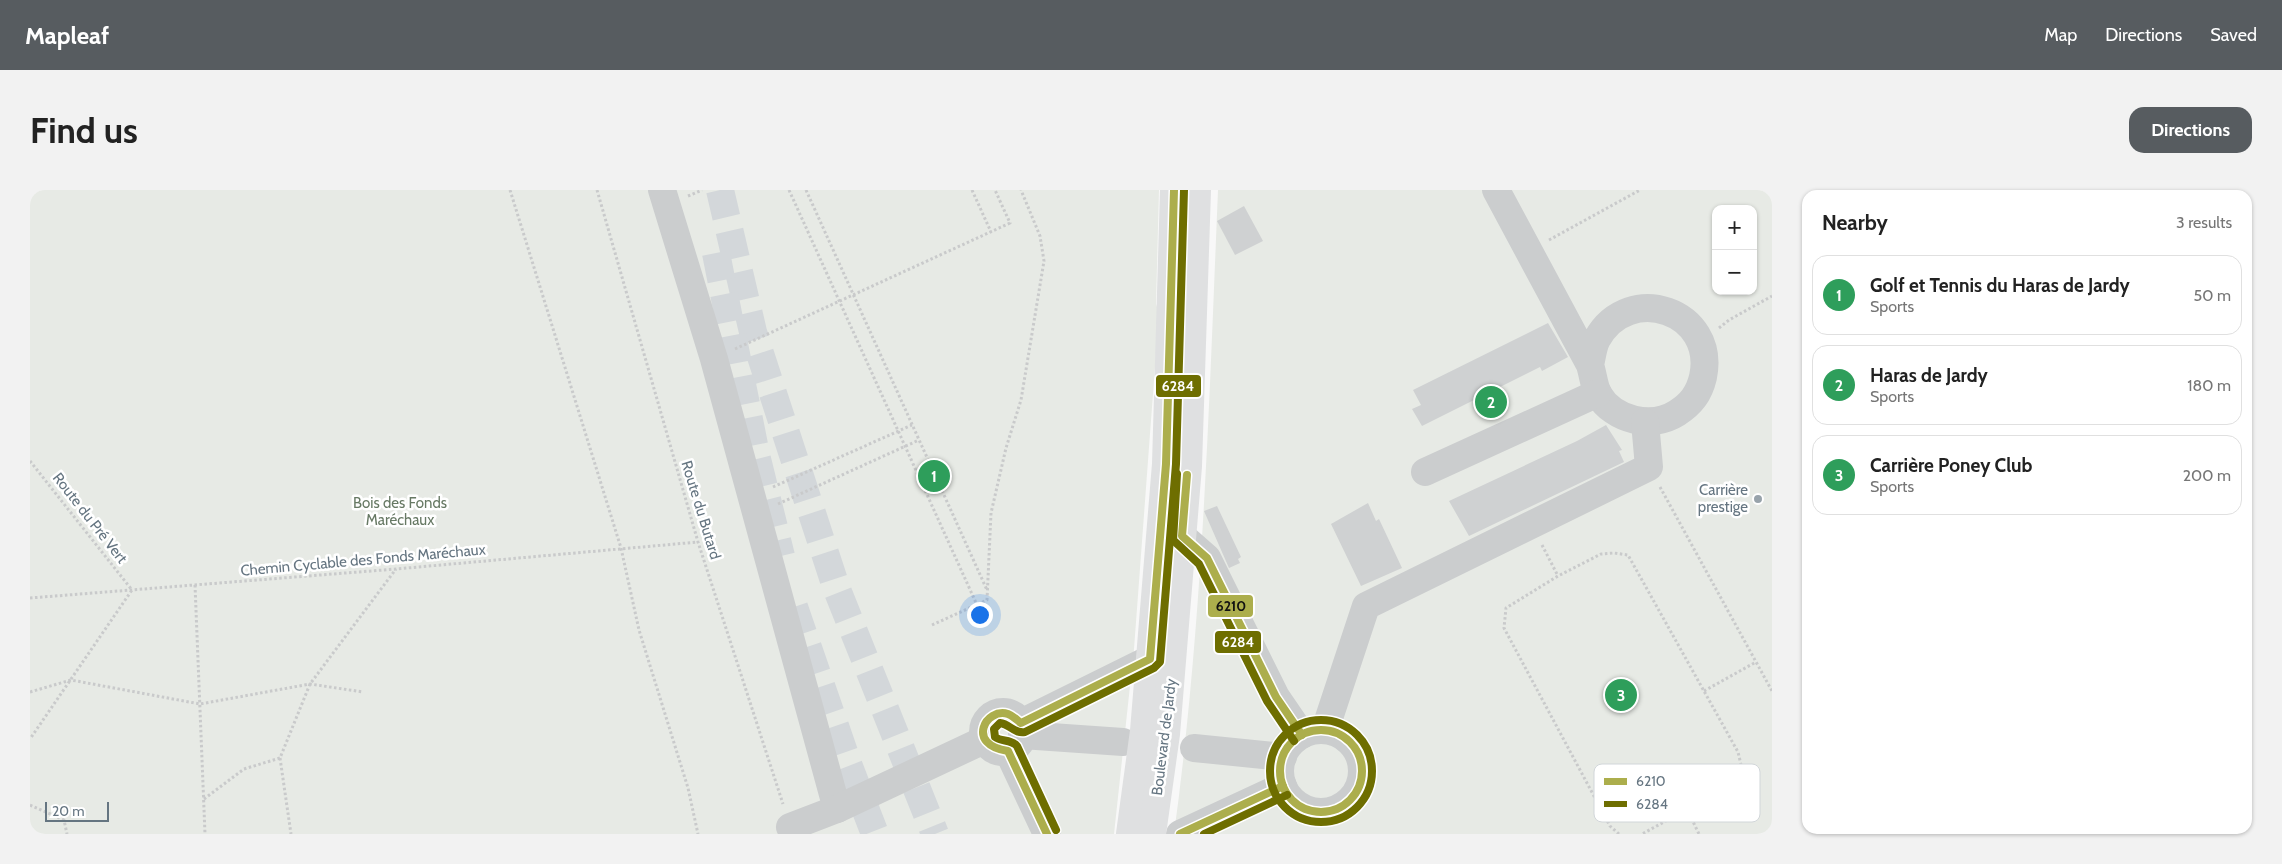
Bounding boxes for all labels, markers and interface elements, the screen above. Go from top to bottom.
text: Mapleaf [25,21,109,50]
text: Map [2044,24,2077,46]
text: Directions [2105,24,2182,46]
text: Saved [2210,24,2257,46]
button: Directions [2129,107,2252,153]
text: Find us [30,109,138,152]
map controls [1712,205,1757,295]
button: + [1712,205,1757,250]
text: Nearby [1822,210,1888,235]
text: 3 results [2176,213,2232,232]
button: − [1712,250,1757,295]
text: Golf et Tennis du Haras de Jardy [1870,274,2130,297]
text: 1 [1836,286,1842,305]
text: 50 m [2194,286,2231,305]
text: Sports [1870,297,1914,316]
text: Haras de Jardy [1870,364,1988,387]
line badge: 6284 [1155,374,1202,398]
text: 2 [1835,376,1843,395]
text: 180 m [2187,376,2231,395]
text: 6284 [1162,377,1194,395]
pin: 2 [1475,383,1507,421]
text: Sports [1870,387,1914,406]
text: Carrière Poney Club [1870,454,2032,477]
pin: 1 [918,457,950,495]
street label: Route du Butard [677,458,725,562]
text: 3 [1835,466,1843,485]
text: 200 m [2183,466,2231,485]
street label: Route du Pré Vert [49,469,131,567]
text: Sports [1870,477,1914,496]
place label: Carrière prestige [1698,481,1748,516]
marker: Carrière prestige [1752,493,1764,505]
park label: Bois des Fonds Maréchaux [353,494,447,529]
street label: Chemin Cyclable des Fonds Maréchaux [240,540,486,580]
line badge: 6210 [1207,594,1254,618]
text: 6210 [1216,597,1246,615]
your location [967,602,993,628]
line badge: 6284 [1214,630,1262,654]
text: 6284 [1222,633,1254,651]
pin: 3 [1605,676,1637,714]
street label: Boulevard de Jardy [1148,677,1180,796]
legend [1594,764,1760,822]
text: 6210 [1636,772,1666,790]
text: 6284 [1636,795,1668,813]
scale bar [45,799,109,822]
text: 20 m [52,802,85,820]

